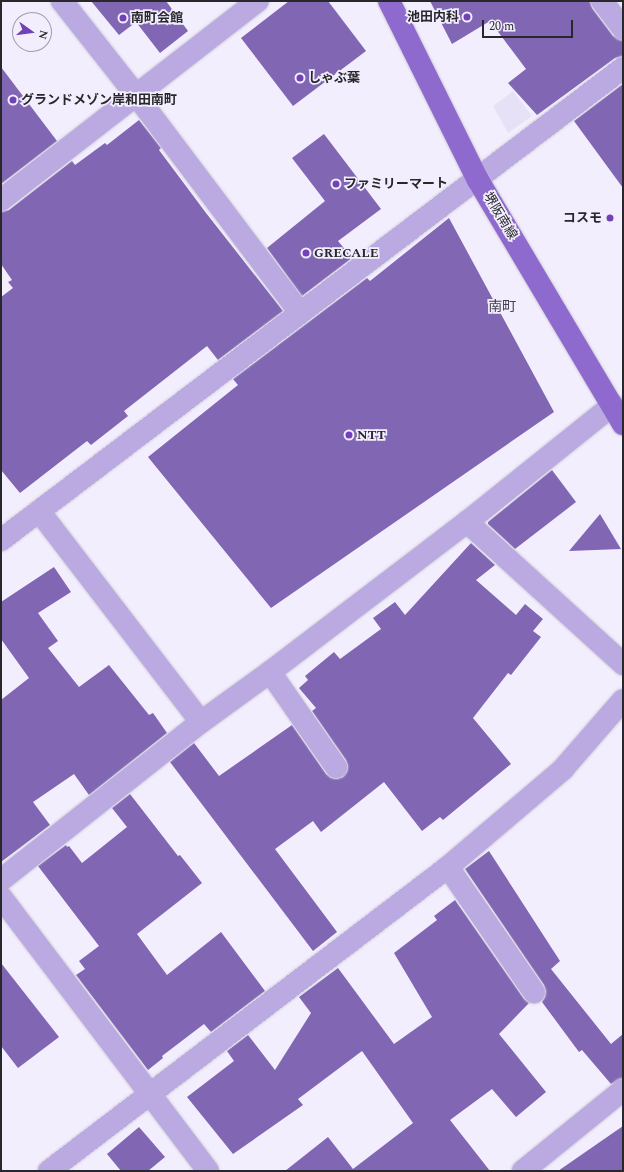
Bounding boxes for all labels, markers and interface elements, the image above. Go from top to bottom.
place label: 池田内科 [407,9,459,25]
place label: 南町会館 [131,10,183,26]
north arrow [12,12,52,52]
marker: 池田内科 [462,12,472,22]
scale bar [484,12,575,38]
marker: 南町会館 [118,13,128,23]
text: 20 m [489,17,514,36]
text: N [34,28,52,41]
place label: しゃぶ葉 [308,70,360,86]
marker: しゃぶ葉 [295,73,305,83]
place label: グランドメゾン岸和田南町 [21,92,177,108]
marker: グランドメゾン岸和田南町 [8,95,18,105]
place label: ファミリーマート [344,176,448,192]
marker: ファミリーマート [331,179,341,189]
street label: 堺阪南線 [480,190,520,242]
place label: コスモ [563,210,602,226]
marker: コスモ [605,213,615,223]
place label: GRECALE [314,245,378,261]
marker: GRECALE [301,248,311,258]
district label: 南町 [488,299,516,315]
place label: NTT [357,427,386,443]
marker: NTT [344,430,354,440]

